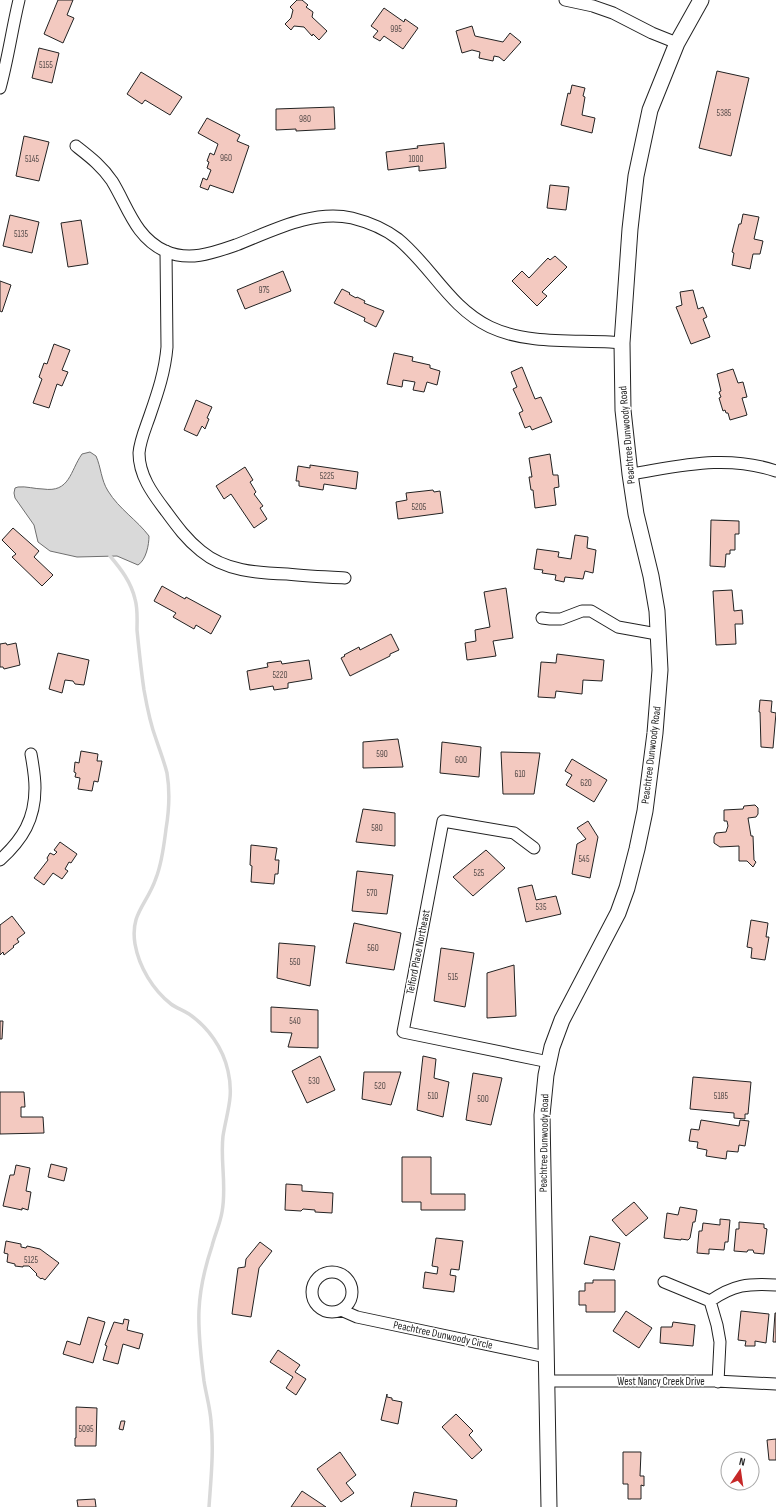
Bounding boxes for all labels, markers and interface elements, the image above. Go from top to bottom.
house number: 995 [390,24,402,35]
house number: 5155 [39,60,53,71]
house number: 5385 [717,108,732,119]
house number: 980 [299,114,311,125]
house number: 960 [220,153,232,164]
house number: 5145 [25,154,39,165]
house number: 1000 [408,154,424,165]
house number: 5135 [14,229,28,240]
house number: 975 [258,285,270,296]
street label: Peachtree Dunwoody Road [616,385,638,485]
house number: 5225 [320,471,335,482]
house number: 5205 [412,502,427,513]
house number: 5220 [272,670,288,681]
street label: Peachtree Dunwoody Road [639,705,663,805]
house number: 590 [376,749,388,760]
house number: 600 [455,755,467,766]
house number: 610 [514,769,526,780]
house number: 620 [580,778,592,789]
house number: 580 [371,823,383,834]
house number: 545 [578,854,590,865]
house number: 525 [474,868,485,879]
house number: 570 [366,888,378,899]
house number: 535 [536,902,547,913]
street label: Telford Place Northeast [403,908,433,995]
house number: 560 [367,943,379,954]
house number: 550 [289,957,301,968]
house number: 515 [448,972,459,983]
house number: 540 [289,1016,301,1027]
house number: 530 [308,1076,320,1087]
house number: 520 [374,1081,386,1092]
house number: 510 [428,1091,438,1102]
house number: 5185 [714,1091,729,1102]
street label: Peachtree Dunwoody Road [537,1093,551,1192]
house number: 500 [477,1094,489,1105]
house number: 5125 [24,1255,38,1266]
street label: Peachtree Dunwoody Circle [392,1318,494,1352]
street label: West Nancy Creek Drive [617,1375,705,1388]
house number: 5095 [78,1424,94,1435]
north arrow [720,1451,760,1491]
text: N [738,1455,747,1469]

